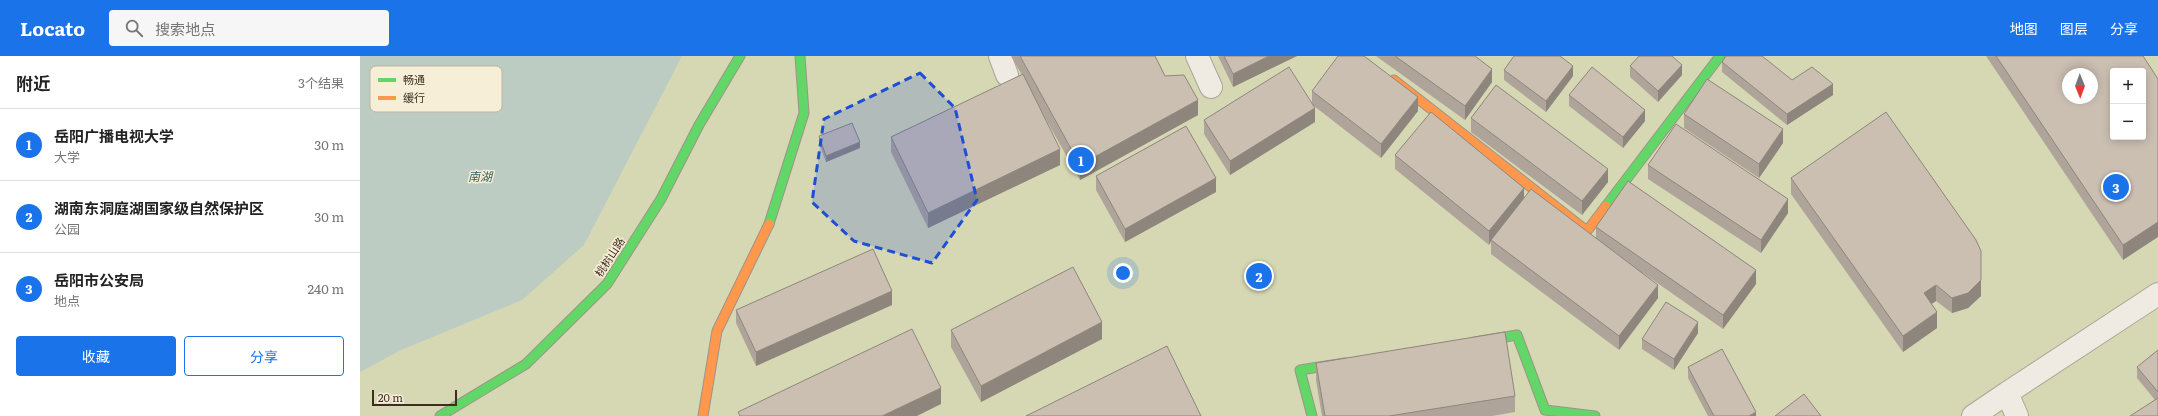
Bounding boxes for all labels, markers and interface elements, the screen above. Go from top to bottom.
search box [109,10,389,46]
text: Locato [20,14,85,42]
icon: search [123,17,145,39]
text: 搜索地点 [155,17,215,40]
text: 地图 [2010,18,2038,38]
text: 图层 [2060,18,2088,38]
text: 分享 [2110,18,2138,38]
legend [370,66,502,112]
north arrow [2062,68,2098,104]
map controls [2110,68,2146,140]
button: + [2110,68,2146,104]
text: 附近 [16,70,50,95]
text: 畅通 [403,71,425,87]
text: 3个结果 [298,73,344,92]
text: 缓行 [403,89,425,105]
button: − [2110,104,2146,140]
text: 岳阳广播电视大学 [54,124,174,147]
text: 1 [26,135,32,154]
text: 30 m [314,135,344,154]
pin: 1 [1068,145,1094,175]
text: 大学 [54,147,80,166]
water label: 南湖 [468,167,494,185]
pin: 3 [2103,172,2129,202]
text: 湖南东洞庭湖国家级自然保护区 [54,196,264,219]
text: 2 [26,207,32,226]
text: 30 m [314,207,344,226]
text: 公园 [54,219,80,238]
street label: 桃树山路 [590,234,628,279]
pin: 2 [1246,261,1272,291]
your location [1113,263,1133,283]
text: 岳阳市公安局 [54,268,144,291]
text: 3 [25,279,33,298]
text: 240 m [308,279,344,298]
text: 地点 [54,291,80,310]
button: 收藏 [16,336,176,376]
button: 分享 [184,336,344,376]
scale bar [372,388,457,407]
text: 20 m [378,389,403,405]

